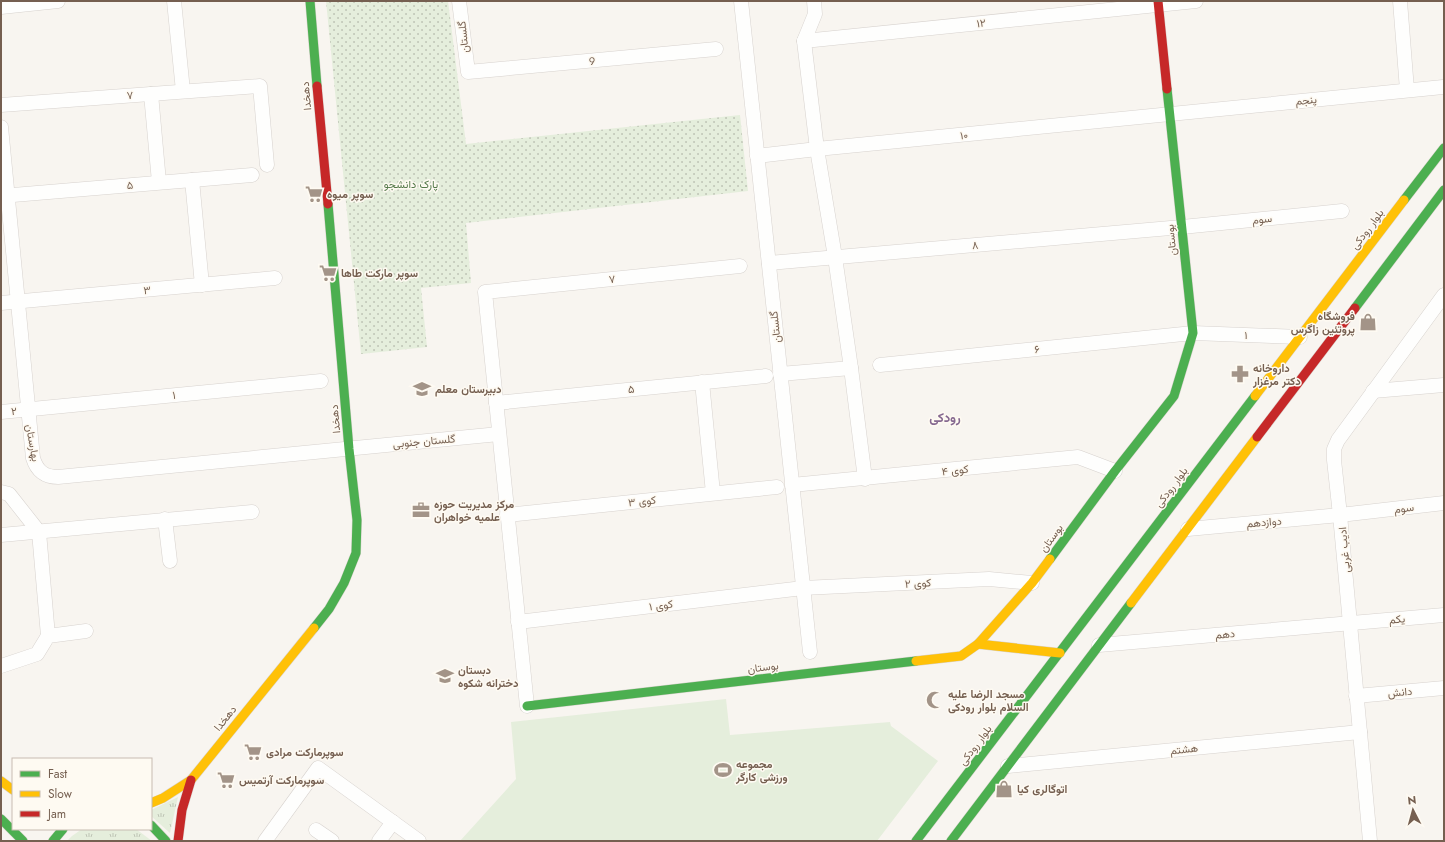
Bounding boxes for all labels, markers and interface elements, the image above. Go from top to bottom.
street label: ۱۲ [976,15,987,31]
street label: گلستان [453,20,473,54]
street label: 9 [588,53,596,69]
street label: دهخدا [297,81,315,111]
street label: ۷ [126,87,134,103]
street label: پنجم [1294,91,1318,109]
street label: ۱۰ [959,127,969,143]
park label: پارک دانشجو [384,176,438,192]
street label: ۵ [126,177,134,193]
supermarket icon: سوپر میوه [304,184,324,204]
place label: سوپر میوه [327,186,373,202]
street label: بلوار رودکی [1346,205,1388,253]
street label: سوم [1251,210,1273,228]
street label: بوستان [1161,224,1181,256]
street label: ۸ [971,237,979,253]
supermarket icon: سوپر مارکت طاها [318,263,338,283]
place label: سوپر مارکت طاها [341,265,418,281]
street label: ۷ [608,271,617,287]
street label: ۳ [143,282,151,298]
place label: فروشگاه پروتئین زاگرس [1291,308,1355,337]
street label: گلستان [765,310,785,344]
shop icon: فروشگاه پروتئین زاگرس [1358,312,1378,332]
street label: ۱ [1244,327,1248,343]
street label: ۶ [1033,341,1041,357]
place label: داروخانه دکتر مرغزار [1252,360,1301,389]
pharmacy icon: داروخانه دکتر مرغزار [1230,364,1250,384]
school or university icon: دبیرستان معلم [412,379,432,399]
place label: دبیرستان معلم [435,381,502,397]
street label: ۵ [627,381,635,397]
street label: ۱ [172,387,176,403]
street label: ۲ [10,403,18,419]
street label: دهخدا [326,404,344,434]
district label: رودکی [929,408,961,427]
street label: بهارستان [22,423,44,463]
street label: گلستان جنوبی [392,430,456,452]
street label: کوی ۴ [941,461,969,479]
street label: بلوار رودکی [1150,463,1192,511]
street label: کوی ۳ [627,492,657,510]
place label: مرکز مدیریت حوزه علمیه خواهران [434,496,514,525]
street label: سوم [1393,499,1415,517]
office icon: مرکز مدیریت حوزه علمیه خواهران [411,500,431,520]
street label: دوازدهم [1246,512,1282,532]
street label: بوستان [1035,521,1067,555]
street label: ادیب غربی [1334,526,1354,574]
street label: کوی ۲ [904,574,932,592]
street label: کوی ۱ [648,596,674,614]
street label: یکم [1388,610,1406,628]
street label: دهم [1214,625,1236,643]
street label: بوستان [746,657,780,677]
place label: دبستان دخترانه شکوه [458,662,519,691]
school or university icon: دبستان دخترانه شکوه [435,666,455,686]
street label: دانش [1387,683,1413,701]
place label: مسجد الرضا علیه السلام بلوار رودکی [948,686,1029,715]
mosque icon: مسجد الرضا علیه السلام بلوار رودکی [925,690,945,710]
street label: دهخدا [210,702,240,734]
street label: بلوار رودکی [954,721,996,769]
street label: هشتم [1169,740,1199,758]
supermarket icon: سوپرمارکت مرادی [243,742,263,762]
place label: سوپرمارکت مرادی [266,744,344,760]
place label: مجموعه ورزشی کارگر [735,756,788,785]
legend [12,758,152,830]
sports icon: مجموعه ورزشی کارگر [713,760,733,780]
text: Fast [48,765,67,783]
supermarket icon: سوپرمارکت آرتمیس [216,770,236,790]
place label: سوپرمارکت آرتمیس [239,772,325,788]
shop icon: اتوگالری کیا [994,779,1014,799]
place label: اتوگالری کیا [1017,781,1067,797]
text: Slow [48,785,73,803]
north arrow [1393,790,1433,830]
text: N [1407,792,1417,808]
text: Jam [46,805,66,823]

